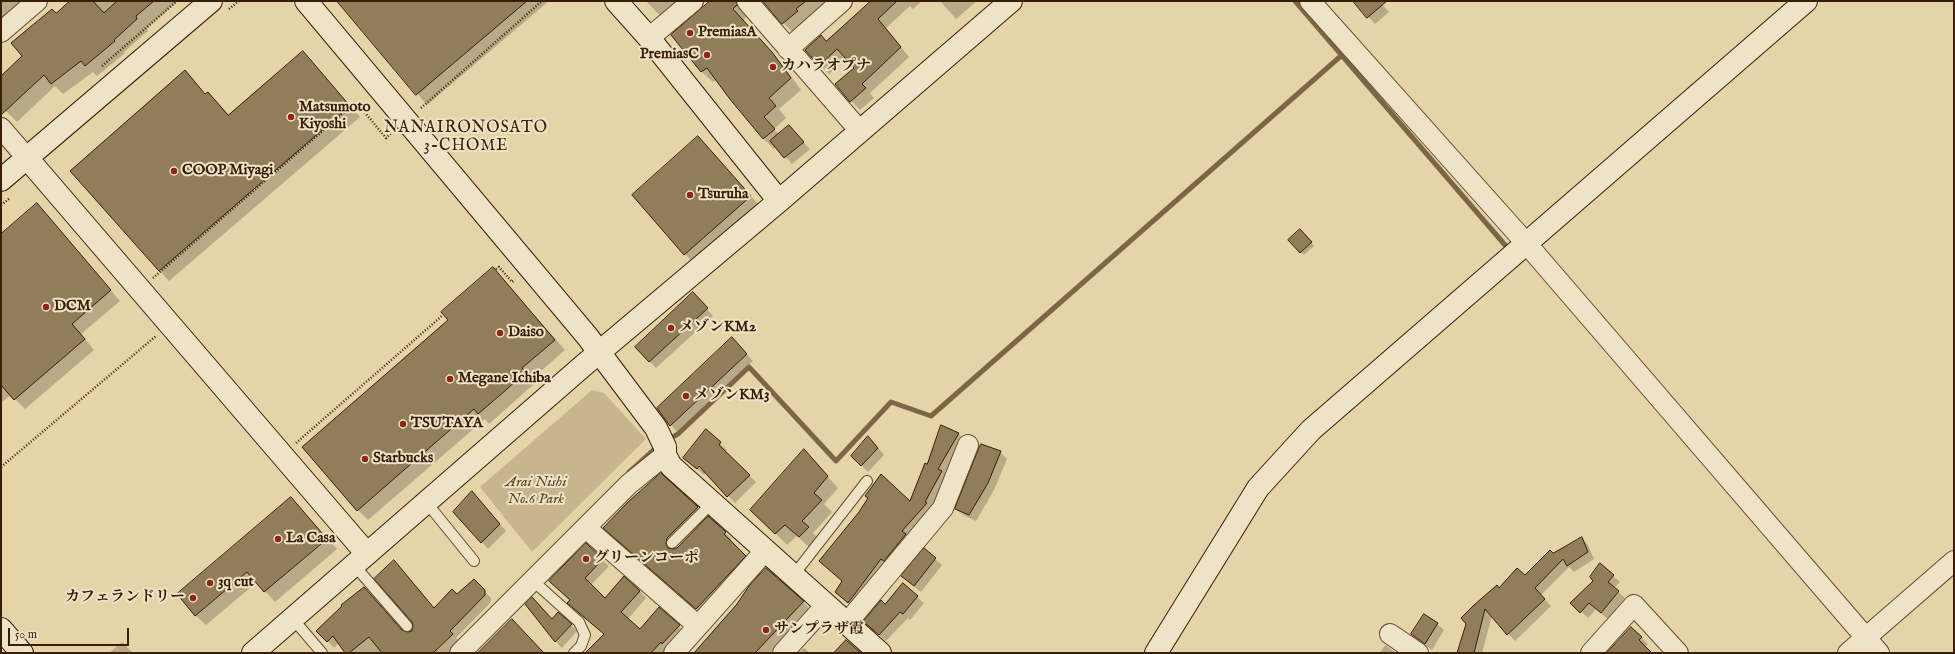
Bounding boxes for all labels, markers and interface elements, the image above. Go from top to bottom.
place label: PremiasA [698,24,757,42]
marker: PremiasA [685,28,695,38]
place label: PremiasC [640,46,699,64]
marker: PremiasC [702,50,712,60]
place label: カハラオプナ [781,58,871,76]
marker: カハラオプナ [768,62,778,72]
place label: Matsumoto Kiyoshi [299,99,371,134]
marker: Matsumoto Kiyoshi [286,112,296,122]
district label: NANAIRONOSATO 3-CHOME [384,119,548,157]
place label: COOP Miyagi [182,162,273,180]
marker: COOP Miyagi [169,166,179,176]
place label: Tsuruha [698,186,749,204]
marker: Tsuruha [685,190,695,200]
place label: DCM [54,298,91,316]
marker: DCM [41,302,51,312]
place label: メゾンKM2 [679,319,756,337]
marker: メゾンKM2 [666,323,676,333]
place label: Daiso [508,324,544,342]
marker: Daiso [495,328,505,338]
place label: Megane Ichiba [458,370,551,388]
marker: Megane Ichiba [445,374,455,384]
place label: メゾンKM3 [694,387,770,405]
marker: メゾンKM3 [681,391,691,401]
place label: TSUTAYA [411,415,483,433]
marker: TSUTAYA [398,419,408,429]
place label: Starbucks [373,450,433,468]
marker: Starbucks [360,454,370,464]
park label: Arai Nishi No.6 Park [506,474,566,509]
place label: La Casa [286,530,335,548]
marker: La Casa [273,534,283,544]
place label: グリーンコーポ [594,550,699,568]
marker: グリーンコーポ [581,554,591,564]
place label: 3q cut [218,574,254,592]
marker: 3q cut [205,578,215,588]
place label: カフェランドリー [65,589,185,607]
marker: カフェランドリー [188,593,198,603]
scale bar [10,620,131,646]
place label: サンプラザ霞 [774,621,864,639]
marker: サンプラザ霞 [761,625,771,635]
text: 50 m [15,627,37,642]

